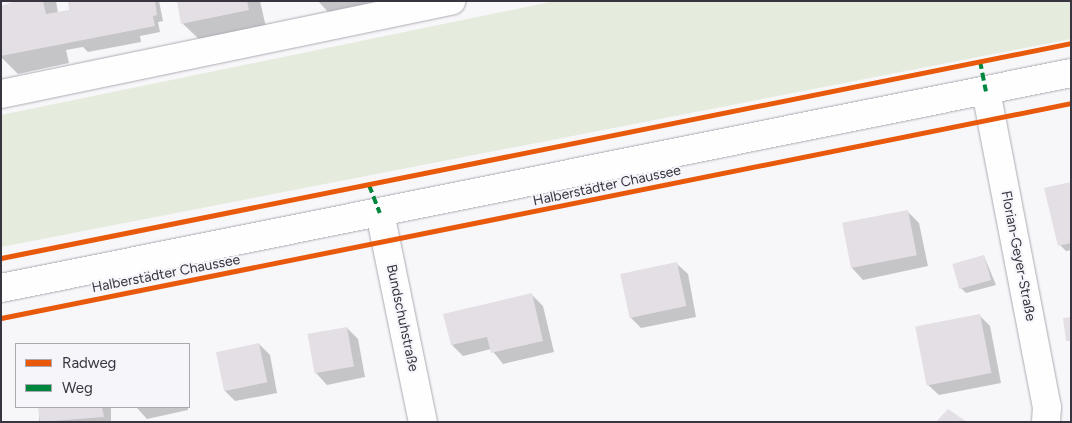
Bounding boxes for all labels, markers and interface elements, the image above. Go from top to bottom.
street label: Halberstädter Chaussee [532,162,682,210]
street label: Florian-Geyer-Straße [997,189,1039,323]
street label: Halberstädter Chaussee [90,251,242,297]
street label: Bundschuhstraße [382,263,422,373]
legend [15,343,190,408]
text: Radweg [62,354,116,372]
text: Weg [62,379,93,397]

